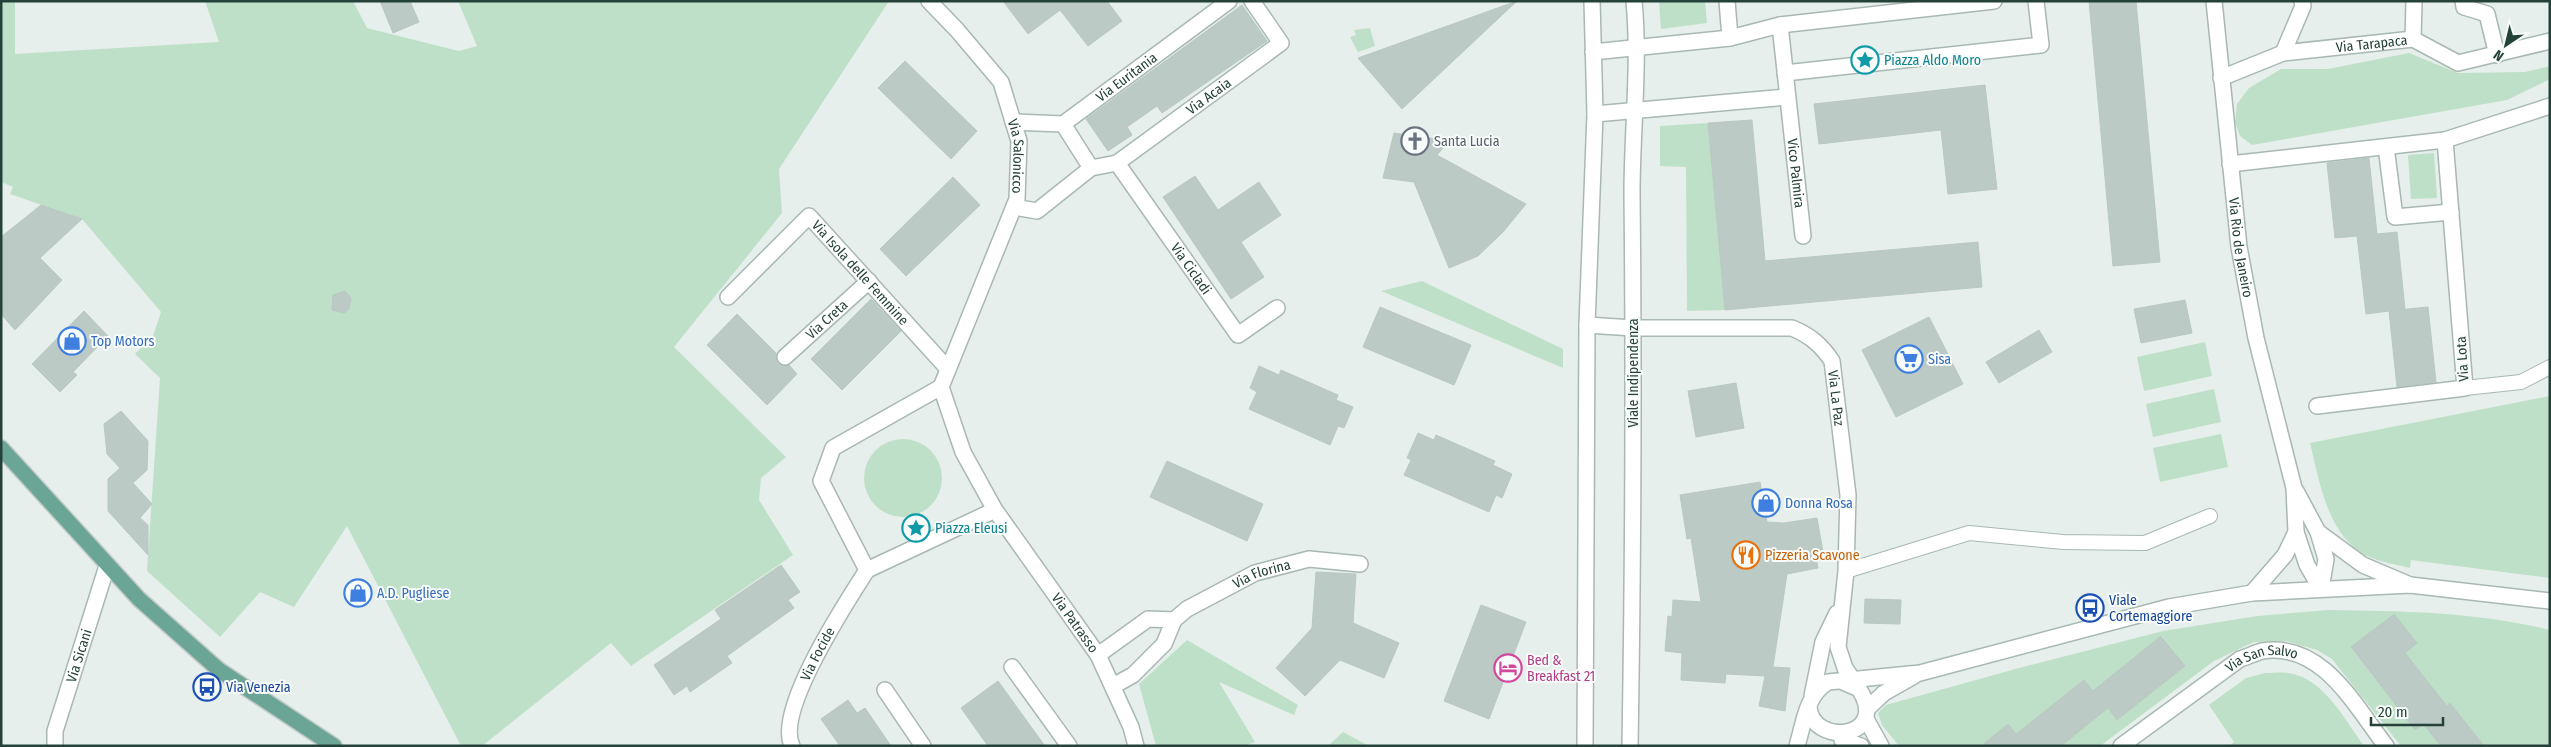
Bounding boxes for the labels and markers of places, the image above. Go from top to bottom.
place icon: Piazza Aldo Moro [1850,45,1880,75]
place label: Piazza Aldo Moro [1884,52,1981,69]
church icon: Santa Lucia [1400,126,1430,156]
place label: Santa Lucia [1434,133,1500,150]
shop icon: Top Motors [57,326,87,356]
place label: Top Motors [91,333,155,350]
supermarket icon: Sisa [1894,344,1924,374]
place label: Sisa [1928,351,1951,368]
shop icon: Donna Rosa [1751,488,1781,518]
place label: Donna Rosa [1785,495,1853,512]
place icon: Piazza Eleusi [901,513,931,543]
place label: Piazza Eleusi [935,520,1008,537]
restaurant icon: Pizzeria Scavone [1731,540,1761,570]
place label: Pizzeria Scavone [1765,547,1860,564]
shop icon: A.D. Pugliese [343,578,373,608]
place label: A.D. Pugliese [377,585,450,602]
place label: Viale Cortemaggiore [2109,592,2192,625]
bus stop icon: Viale Cortemaggiore [2075,593,2105,623]
place label: Bed & Breakfast 21 [1527,652,1595,685]
hotel icon: Bed & Breakfast 21 [1493,653,1523,683]
bus stop icon: Via Venezia [192,672,222,702]
place label: Via Venezia [226,679,291,696]

